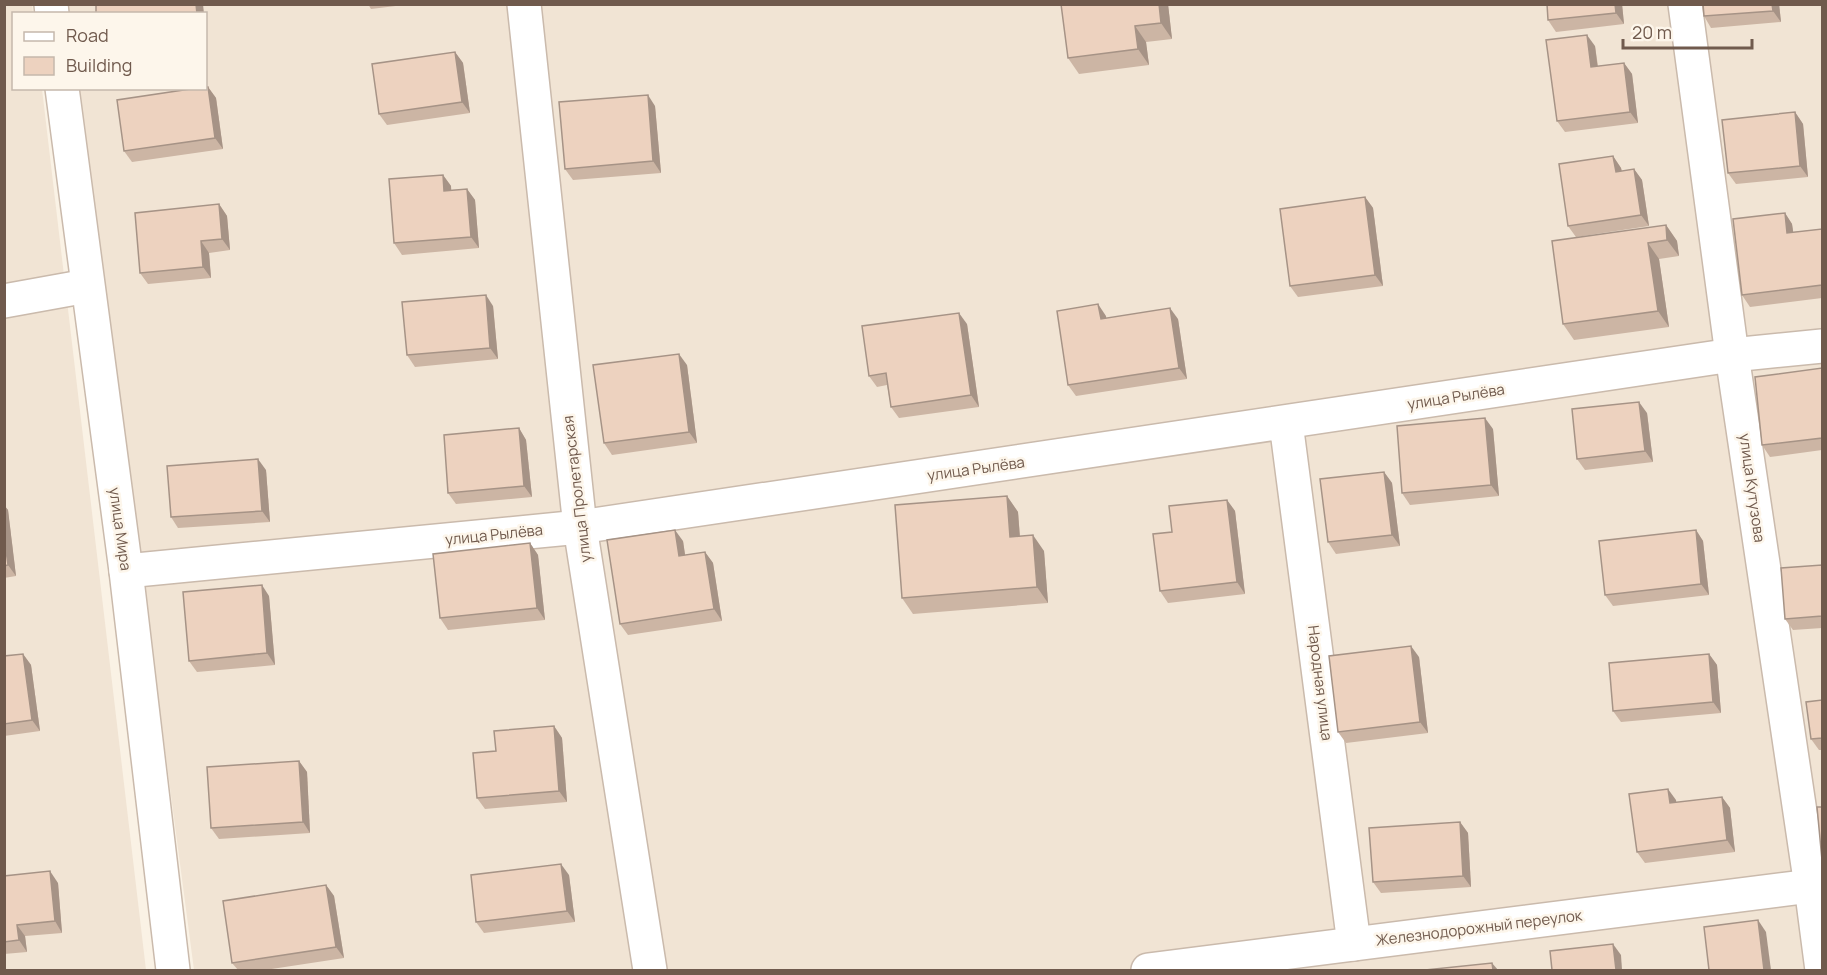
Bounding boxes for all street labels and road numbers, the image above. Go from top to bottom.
street label: улица Рылёва [1406,378,1506,415]
street label: улица Пролетарская [557,414,596,564]
street label: улица Кутузова [1734,432,1771,544]
street label: улица Рылёва [926,451,1026,486]
street label: улица Мира [104,486,137,572]
street label: улица Рылёва [444,519,544,550]
street label: Народная улица [1303,624,1338,742]
street label: Железнодорожный переулок [1375,904,1584,951]

